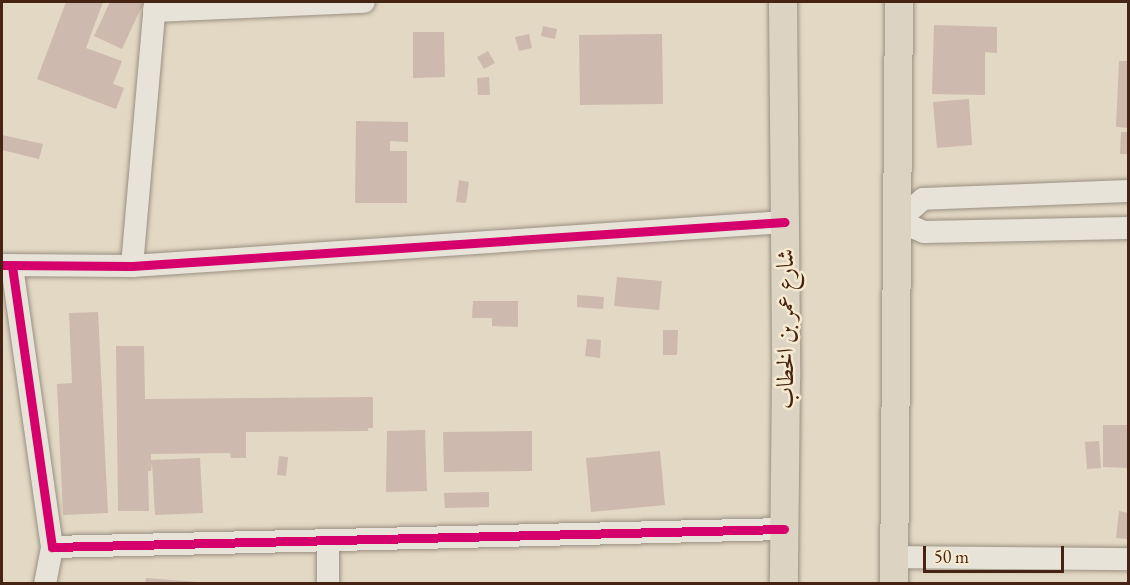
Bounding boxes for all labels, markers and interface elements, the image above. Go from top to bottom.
street label: شارع عمر بن الخطاب [771,249,799,409]
scale bar [926,534,1067,572]
text: 50 m [934,545,969,568]

